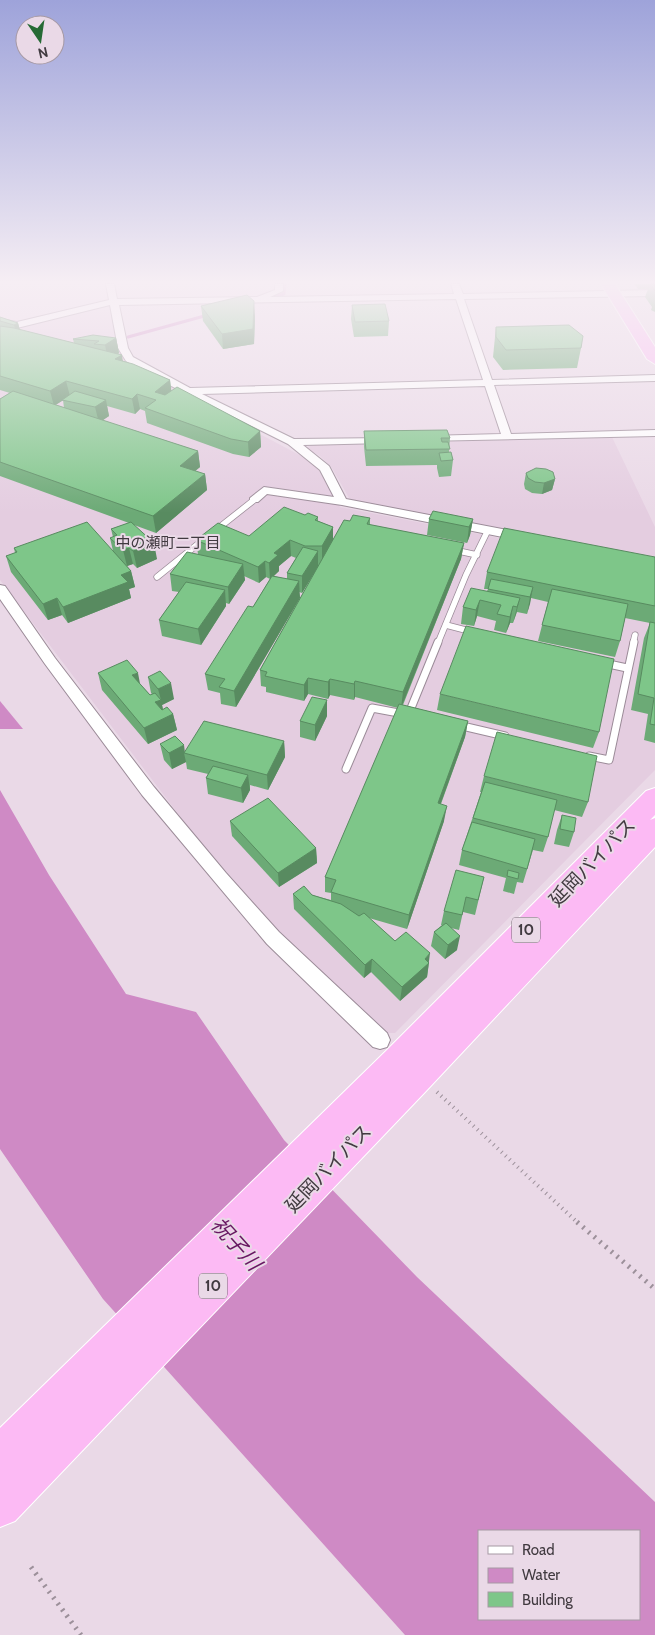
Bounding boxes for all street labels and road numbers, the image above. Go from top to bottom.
street label: 延岡バイパス [545,813,640,911]
road number: 10 [512,918,540,942]
street label: 延岡バイパス [281,1119,376,1217]
road number: 10 [199,1274,227,1298]

